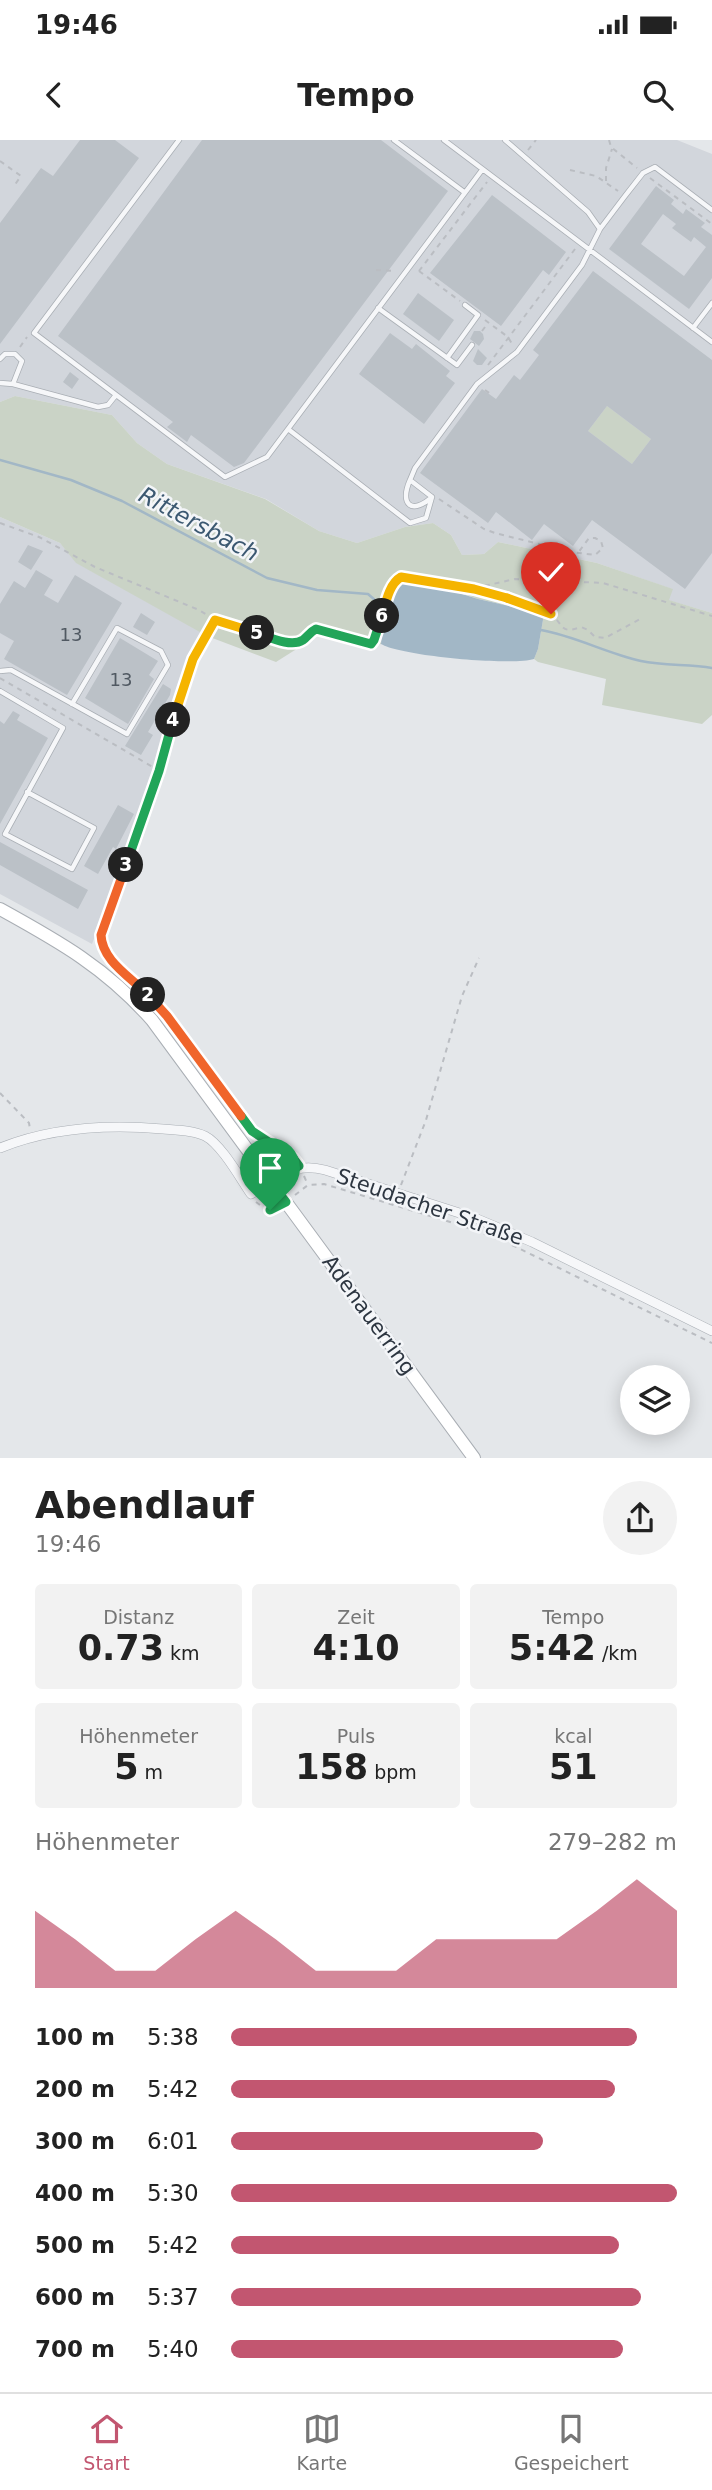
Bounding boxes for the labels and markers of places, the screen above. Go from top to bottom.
pin [521,542,581,614]
pin: 6 [364,598,400,634]
pin: 5 [240,616,274,650]
pin: 4 [156,702,190,738]
pin: 3 [108,848,144,882]
pin: 2 [130,978,166,1012]
pin [240,1138,300,1210]

